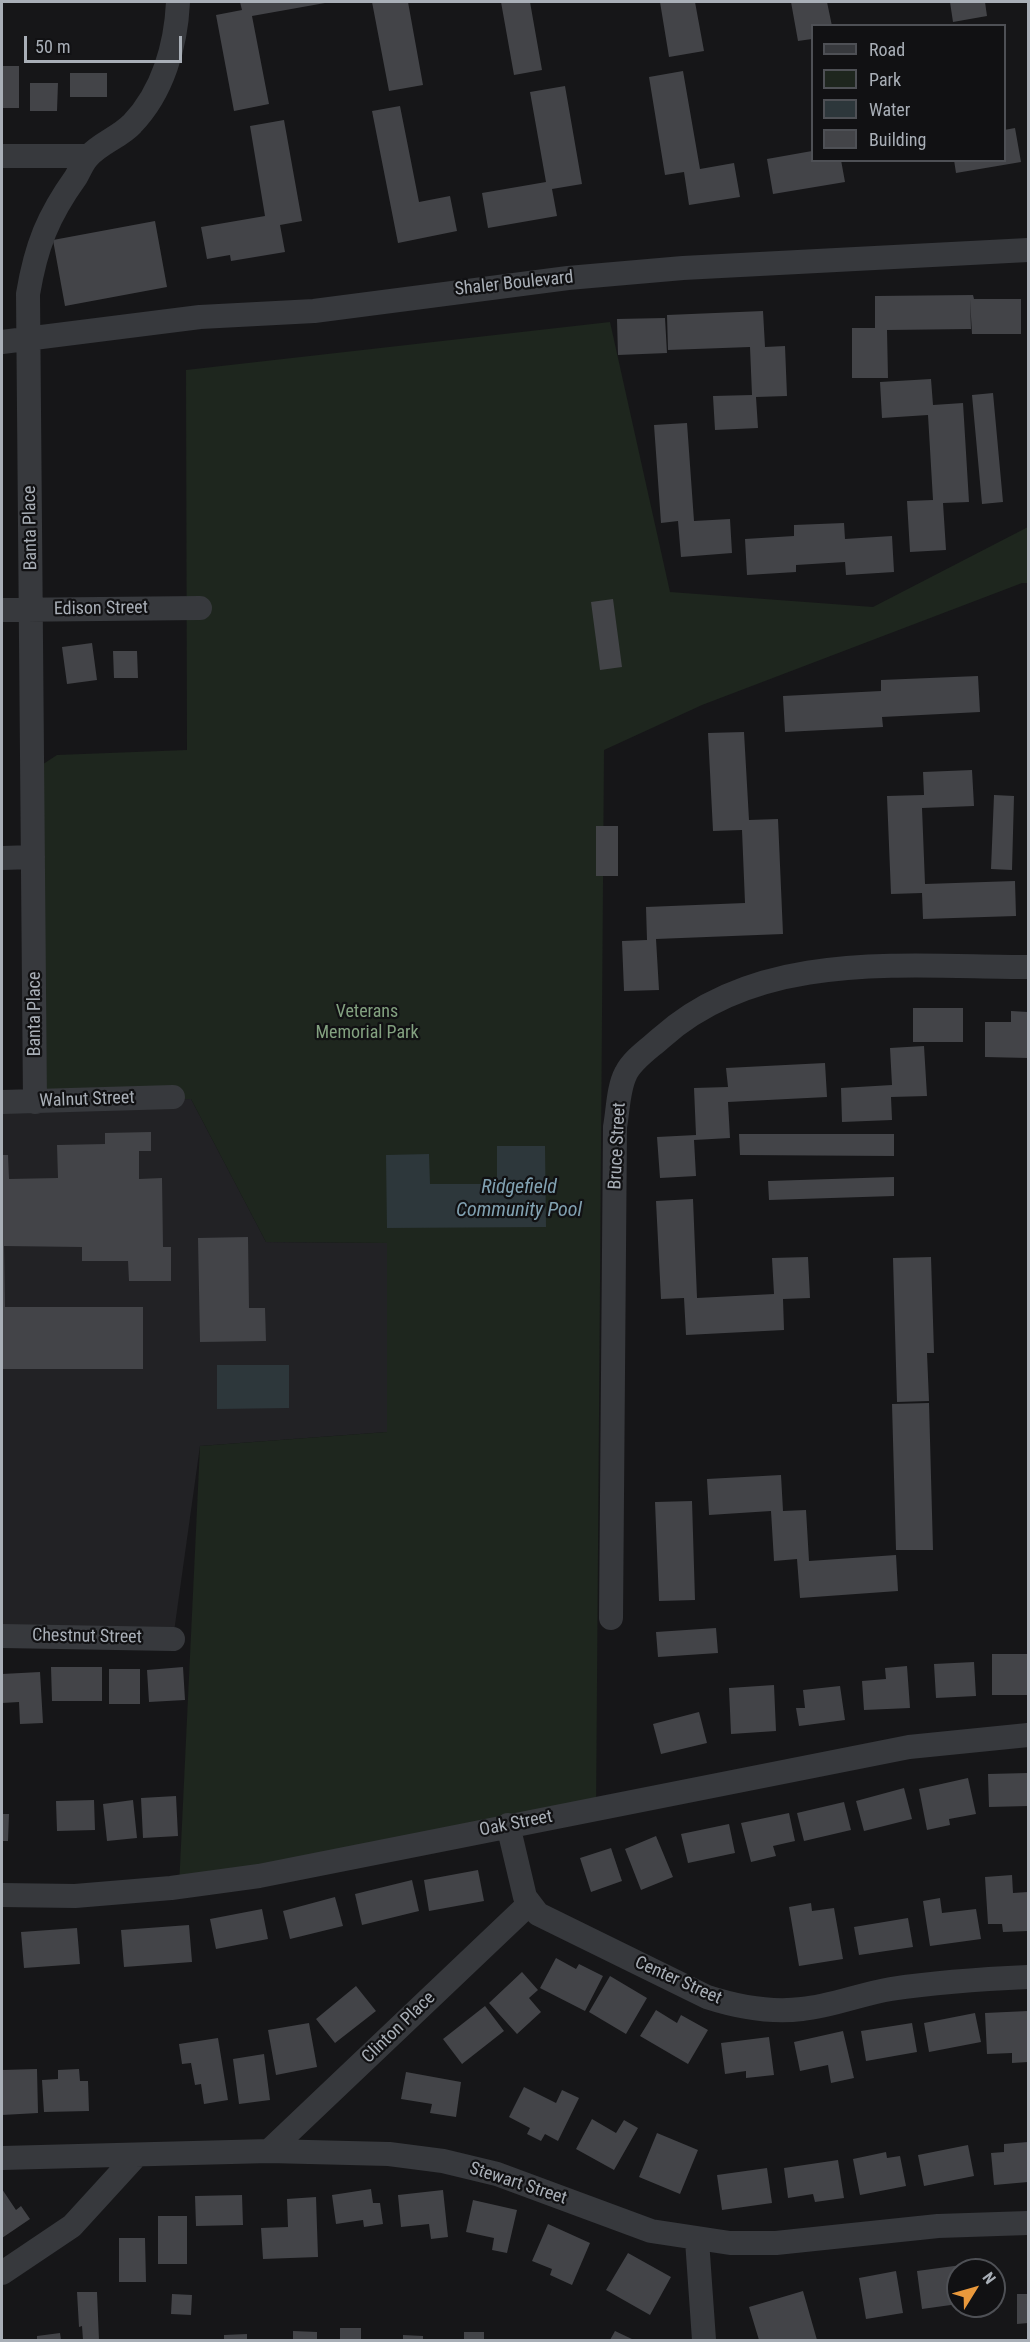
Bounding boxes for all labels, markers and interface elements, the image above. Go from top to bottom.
scale bar [27,24,184,62]
legend [811,24,1006,162]
text: 50 m [35,36,70,57]
text: Road [869,39,905,60]
text: Park [869,69,901,90]
text: Water [869,99,910,120]
text: Building [869,129,926,150]
street label: Shaler Boulevard [454,267,574,301]
street label: Banta Place [19,485,43,571]
street label: Edison Street [54,597,148,621]
street label: Banta Place [24,972,46,1056]
park label: Veterans Memorial Park [315,1001,419,1044]
street label: Walnut Street [39,1088,135,1112]
street label: Bruce Street [605,1102,631,1190]
water label: Ridgefield Community Pool [456,1176,582,1223]
street label: Chestnut Street [32,1625,142,1649]
street label: Oak Street [478,1806,554,1842]
street label: Center Street [631,1952,725,2010]
street label: Clinton Place [358,1988,440,2068]
street label: Stewart Street [467,2158,569,2210]
north arrow [946,2258,1006,2318]
text: N [979,2268,1000,2288]

